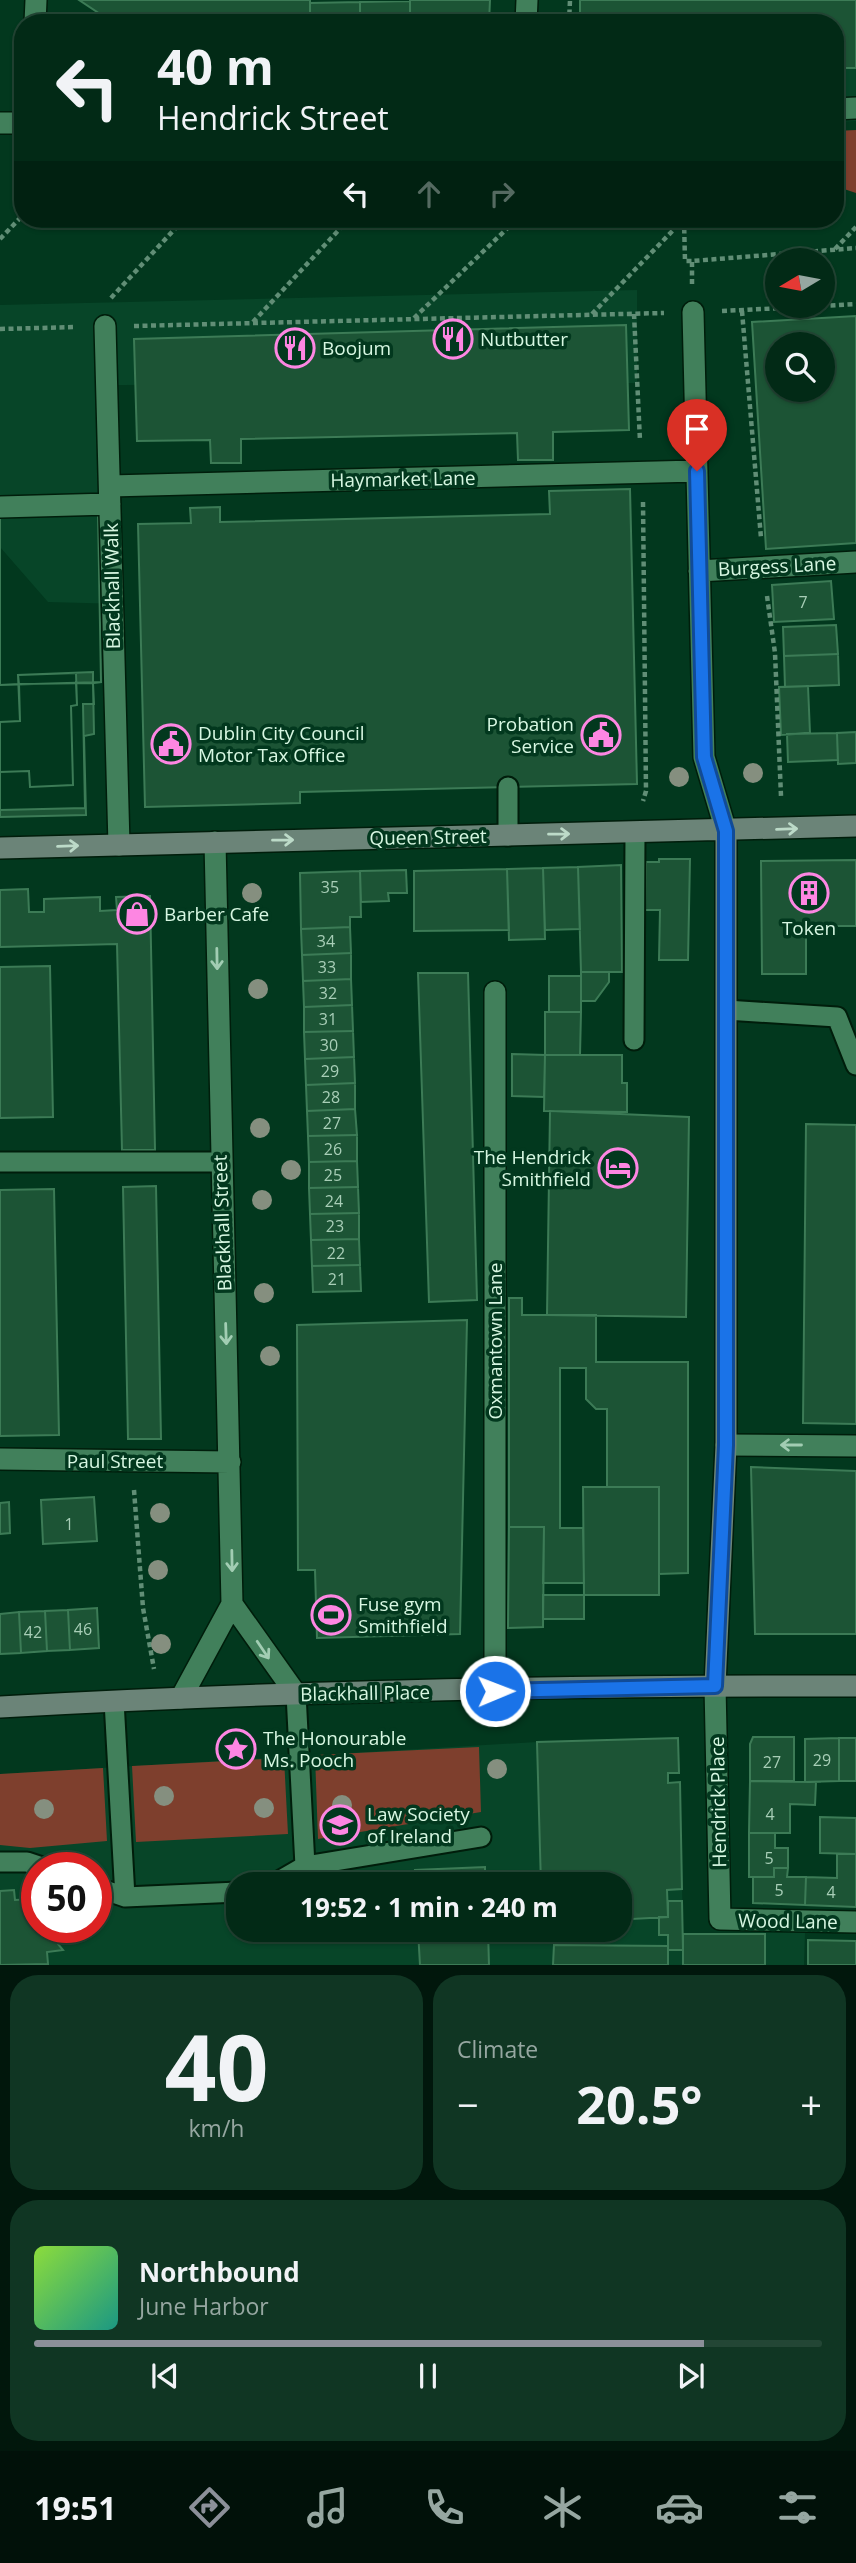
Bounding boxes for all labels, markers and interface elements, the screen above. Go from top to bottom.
text: 40 m [157,33,274,99]
icon: left [42,42,133,133]
text: Hendrick Street [157,96,389,139]
icon: left [337,175,375,213]
icon: ahead [410,175,448,213]
icon: right [483,175,521,213]
north arrow [765,248,835,318]
map controls [765,248,835,402]
restaurant icon: Nutbutter [432,318,474,360]
place label: Nutbutter [480,326,568,352]
restaurant icon: Boojum [274,327,316,369]
button: search [765,332,835,402]
place label: Boojum [322,335,391,361]
pin [667,399,727,471]
icon: arrive [678,410,716,448]
street label: Haymarket Lane [330,465,476,493]
street label: Blackhall Walk [98,523,126,649]
street label: Burgess Lane [717,550,837,582]
house number: 7 [798,591,808,613]
place label: Probation Service [487,711,574,759]
public building icon: Probation Service [580,714,622,756]
place label: Dublin City Council Motor Tax Office [198,720,365,768]
public building icon: Dublin City Council Motor Tax Office [150,723,192,765]
one-way arrow [775,822,798,835]
street label: Queen Street [369,823,487,851]
one-way arrow [547,828,570,841]
one-way arrow [271,834,294,847]
one-way arrow [56,840,79,853]
building icon: Token [788,872,830,914]
house number: 35 [321,876,339,898]
shop icon: Barber Cafe [116,893,158,935]
place label: Barber Cafe [164,901,269,927]
place label: Token [782,915,836,941]
house number: 34 [317,930,335,952]
one-way arrow [210,947,224,970]
house number: 33 [318,956,336,978]
house number: 32 [319,982,337,1004]
house number: 31 [319,1008,337,1030]
house number: 30 [320,1034,338,1056]
house number: 29 [321,1060,339,1082]
house number: 28 [322,1086,340,1108]
house number: 27 [323,1112,341,1134]
house number: 26 [324,1138,342,1160]
place label: The Hendrick Smithfield [474,1144,591,1192]
hotel icon: The Hendrick Smithfield [597,1147,639,1189]
street label: Blackhall Street [207,1154,237,1292]
house number: 25 [324,1164,342,1186]
house number: 24 [325,1190,343,1212]
house number: 23 [326,1215,344,1237]
house number: 22 [327,1242,345,1264]
street label: Oxmantown Lane [482,1263,508,1419]
house number: 21 [328,1268,346,1290]
one-way arrow [219,1322,232,1345]
one-way arrow [780,1439,803,1452]
street label: Paul Street [67,1448,163,1474]
house number: 1 [64,1513,74,1535]
one-way arrow [225,1549,238,1572]
place label: Fuse gym Smithfield [358,1591,448,1639]
sports icon: Fuse gym Smithfield [310,1594,352,1636]
house number: 46 [74,1618,92,1640]
house number: 42 [24,1621,42,1643]
one-way arrow [256,1640,270,1659]
position arrow [458,1654,532,1728]
street label: Blackhall Place [300,1679,430,1707]
place label: The Honourable Ms. Pooch [263,1725,406,1773]
place icon: The Honourable Ms. Pooch [215,1728,257,1770]
street label: Hendrick Place [704,1736,732,1868]
house number: 29 [813,1749,831,1771]
house number: 27 [763,1751,781,1773]
place label: Law Society of Ireland [367,1801,470,1849]
house number: 4 [765,1803,775,1825]
school or university icon: Law Society of Ireland [319,1804,361,1846]
house number: 5 [764,1847,774,1869]
speed limit sign: 50 [21,1852,112,1943]
house number: 5 [774,1879,784,1901]
house number: 4 [826,1881,836,1903]
text: 19:52 · 1 min · 240 m [300,1889,558,1925]
street label: Wood Lane [738,1907,838,1935]
text: 40 [164,2004,269,2128]
text: Climate [457,2033,538,2065]
text: 20.5° [576,2068,703,2139]
text: − [457,2078,479,2130]
text: + [800,2078,822,2130]
text: km/h [189,2112,244,2144]
text: Northbound [139,2254,300,2290]
text: June Harbor [139,2290,269,2322]
icon: previous [146,2357,184,2395]
icon: pause [409,2357,447,2395]
icon: next [672,2357,710,2395]
icon: directions [185,2483,234,2532]
icon: music [303,2483,352,2532]
icon: phone [420,2483,469,2532]
icon: climate [538,2483,587,2532]
icon: car [655,2483,704,2532]
icon: filters [773,2483,822,2532]
text: 19:51 [34,2486,117,2529]

